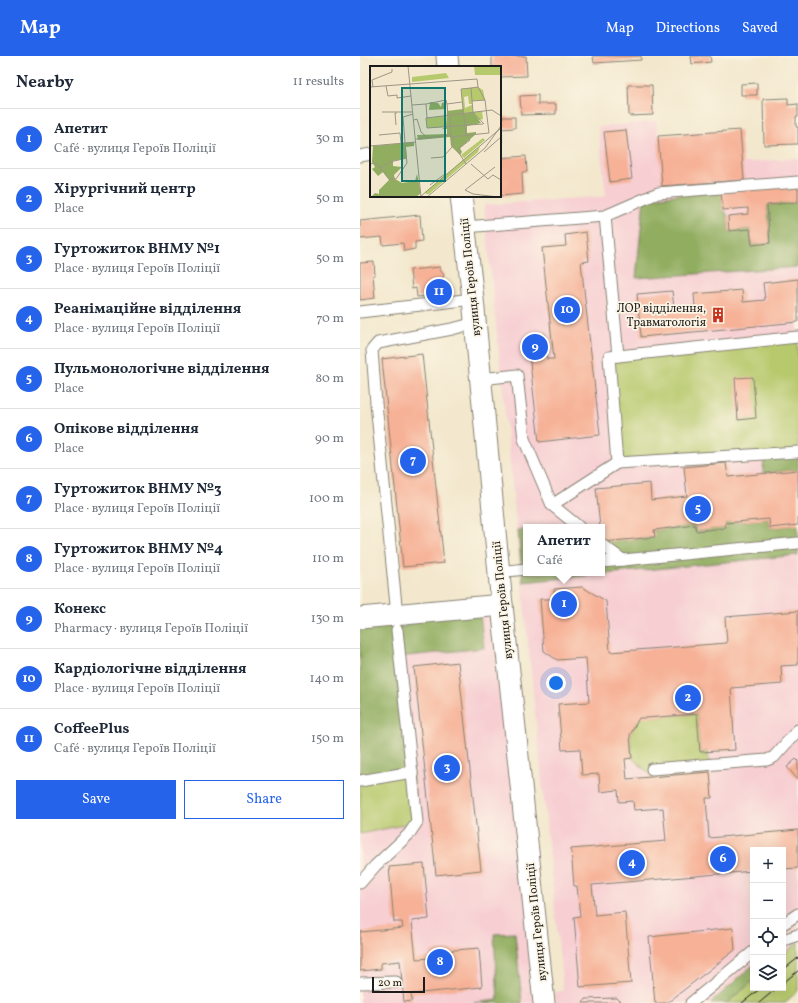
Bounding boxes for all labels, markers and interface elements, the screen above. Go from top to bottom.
text: Map [20,15,61,41]
text: Map [606,19,634,38]
text: Directions [656,19,720,38]
text: Saved [742,19,778,38]
inset map [370,66,501,197]
text: Nearby [16,71,74,94]
text: 11 results [293,73,344,91]
text: Апетит [54,119,108,140]
text: 1 [26,130,32,148]
text: 30 m [316,130,344,148]
text: Café · вулиця Героїв Поліції [54,140,216,158]
text: Хірургічний центр [54,179,196,200]
text: 2 [26,190,32,208]
text: 50 m [316,190,344,208]
text: Place [54,200,84,218]
street label: вулиця Героїв Поліції [457,217,485,337]
text: Гуртожиток ВНМУ №1 [54,239,220,260]
text: 3 [26,250,32,268]
text: 50 m [316,250,344,268]
text: Place · вулиця Героїв Поліції [54,260,220,278]
pin: 11 [426,277,452,307]
pin: 10 [554,295,580,325]
text: Реанімаційне відділення [54,299,241,320]
place label: ЛОР відділення, Травматологія [617,301,706,331]
building icon: ЛОР відділення, Травматологія [709,306,727,324]
text: 4 [25,310,33,328]
text: 70 m [316,310,344,328]
text: Place · вулиця Героїв Поліції [54,320,220,338]
pin: 9 [522,332,548,362]
text: Пульмонологічне відділення [54,359,270,380]
text: 5 [26,370,32,388]
text: 80 m [315,370,344,388]
text: Place [54,380,84,398]
text: Опікове відділення [54,419,199,440]
text: 6 [25,430,33,448]
text: 90 m [315,430,344,448]
text: Place [54,440,84,458]
pin: 7 [400,446,426,476]
text: Гуртожиток ВНМУ №3 [54,479,222,500]
text: 7 [26,490,32,508]
text: 100 m [309,490,344,508]
pin: 5 [685,494,711,524]
text: Place · вулиця Героїв Поліції [54,500,220,518]
popup [523,524,605,576]
text: Апетит [537,531,591,552]
text: Гуртожиток ВНМУ №4 [54,539,223,560]
street label: вулиця Героїв Поліції [489,540,517,660]
text: 8 [25,550,33,568]
text: 110 m [312,550,344,568]
text: Café [537,552,563,570]
text: Place · вулиця Героїв Поліції [54,560,220,578]
pin: 1 [551,589,577,619]
text: Конекс [54,599,106,620]
text: 9 [25,610,33,628]
text: 130 m [311,610,344,628]
text: Pharmacy · вулиця Героїв Поліції [54,620,248,638]
text: Кардіологічне відділення [54,659,247,680]
text: 10 [22,670,36,688]
text: 140 m [310,670,344,688]
your location [546,673,566,693]
text: Place · вулиця Героїв Поліції [54,680,220,698]
pin: 2 [675,683,701,713]
text: CoffeePlus [54,719,130,740]
text: 11 [24,730,34,748]
text: 150 m [311,730,344,748]
text: Café · вулиця Героїв Поліції [54,740,216,758]
pin: 3 [434,753,460,783]
button: Save [16,780,176,819]
button: Share [184,780,344,819]
pin: 6 [710,844,736,874]
map controls [750,847,786,991]
button: + [750,847,786,883]
pin: 4 [619,848,645,878]
street label: вулиця Героїв Поліції [523,862,551,982]
button: − [750,883,786,919]
button: locate [750,919,786,955]
pin: 8 [427,947,453,977]
button: layers [750,955,786,991]
scale bar [372,975,425,994]
text: 20 m [378,976,402,991]

